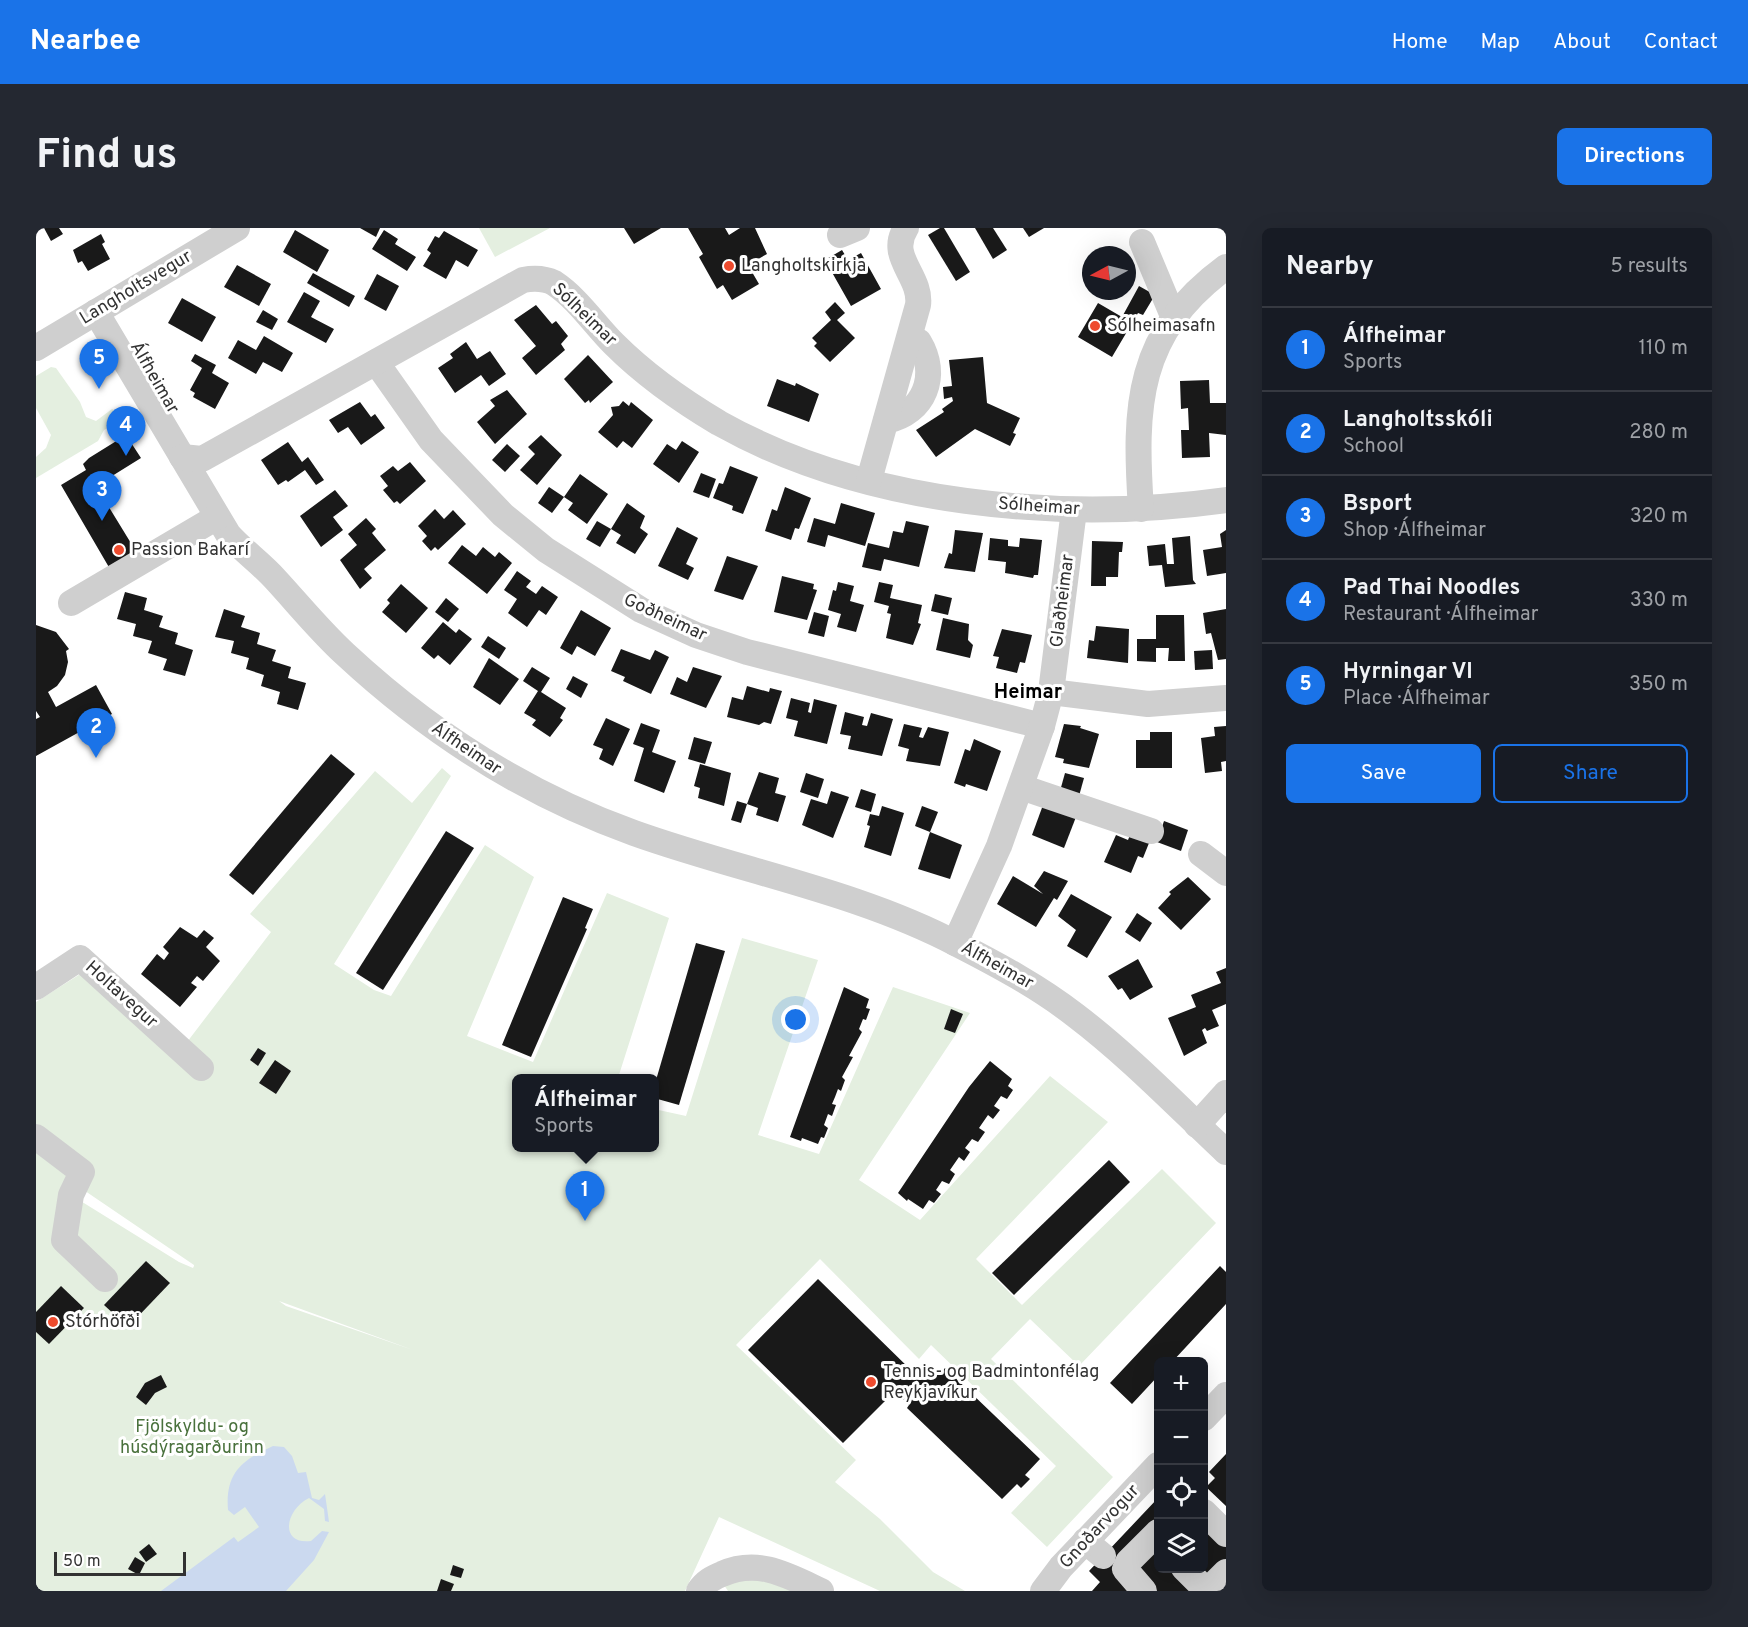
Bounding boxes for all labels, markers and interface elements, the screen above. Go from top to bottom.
text: Nearbee [30,24,141,60]
text: Home [1392,29,1448,56]
text: Map [1481,29,1520,56]
text: About [1553,29,1611,56]
text: Contact [1644,29,1718,56]
button: Directions [1557,128,1712,185]
text: Find us [36,130,177,183]
street label: Langholtsvegur [76,245,196,331]
north arrow [1082,246,1136,300]
text: Nearby [1286,251,1374,284]
text: 5 results [1611,254,1688,280]
place label: Langholtskirkja [741,255,866,278]
marker: Langholtskirkja [722,259,736,273]
street label: Sólheimar [547,278,621,352]
place label: Sólheimasafn [1107,315,1216,338]
marker: Sólheimasafn [1088,319,1102,333]
text: Álfheimar [1343,323,1446,350]
text: 1 [1302,336,1310,362]
text: 110 m [1639,336,1688,362]
street label: Álfheimar [124,337,186,418]
pin: 5 [80,340,118,389]
text: Sports [1343,350,1403,376]
pin: 4 [106,406,146,456]
text: Langholtsskóli [1343,407,1493,434]
text: 2 [1299,420,1312,446]
text: 280 m [1629,420,1688,446]
text: School [1343,434,1404,460]
pin: 3 [82,472,122,521]
text: Bsport [1343,491,1412,518]
street label: Sólheimar [997,493,1081,521]
text: 3 [1300,504,1312,530]
text: 320 m [1630,504,1688,530]
text: Shop · Álfheimar [1343,518,1486,544]
place label: Passion Bakarí [131,539,250,562]
marker: Passion Bakarí [112,543,126,557]
street label: Glaðheimar [1046,553,1080,649]
text: Pad Thai Noodles [1343,575,1520,602]
text: 4 [1299,588,1312,614]
text: 330 m [1630,588,1688,614]
street label: Goðheimar [620,589,710,647]
text: Restaurant · Álfheimar [1343,602,1539,628]
text: Hyrningar VI [1343,659,1473,686]
text: 5 [1299,672,1312,698]
text: 350 m [1629,672,1688,698]
district label: Heimar [994,680,1063,706]
text: Place · Álfheimar [1343,686,1490,712]
pin: 2 [76,708,116,758]
street label: Álfheimar [427,716,507,781]
button: Save [1286,744,1481,803]
button: Share [1493,744,1688,803]
street label: Álfheimar [957,935,1038,995]
street label: Holtavegur [80,956,162,1034]
your location [781,1005,810,1034]
popup [512,1074,659,1152]
text: Álfheimar [534,1087,637,1114]
text: Sports [534,1114,594,1140]
pin: 1 [566,1172,604,1221]
place label: Stórhöfði [65,1311,140,1334]
marker: Stórhöfði [46,1315,60,1329]
map controls [1154,1357,1208,1573]
button: + [1154,1357,1208,1411]
place label: Tennis- og Badmintonfélag Reykjavíkur [883,1361,1099,1405]
marker: Tennis- og Badmintonfélag Reykjavíkur [864,1375,878,1389]
button: − [1154,1411,1208,1465]
park label: Fjölskyldu- og húsdýragarðurinn [120,1416,264,1460]
button: locate [1154,1465,1208,1519]
street label: Gnoðarvogur [1055,1480,1145,1574]
button: layers [1154,1519,1208,1573]
scale bar [54,1549,186,1576]
text: 50 m [63,1552,101,1572]

